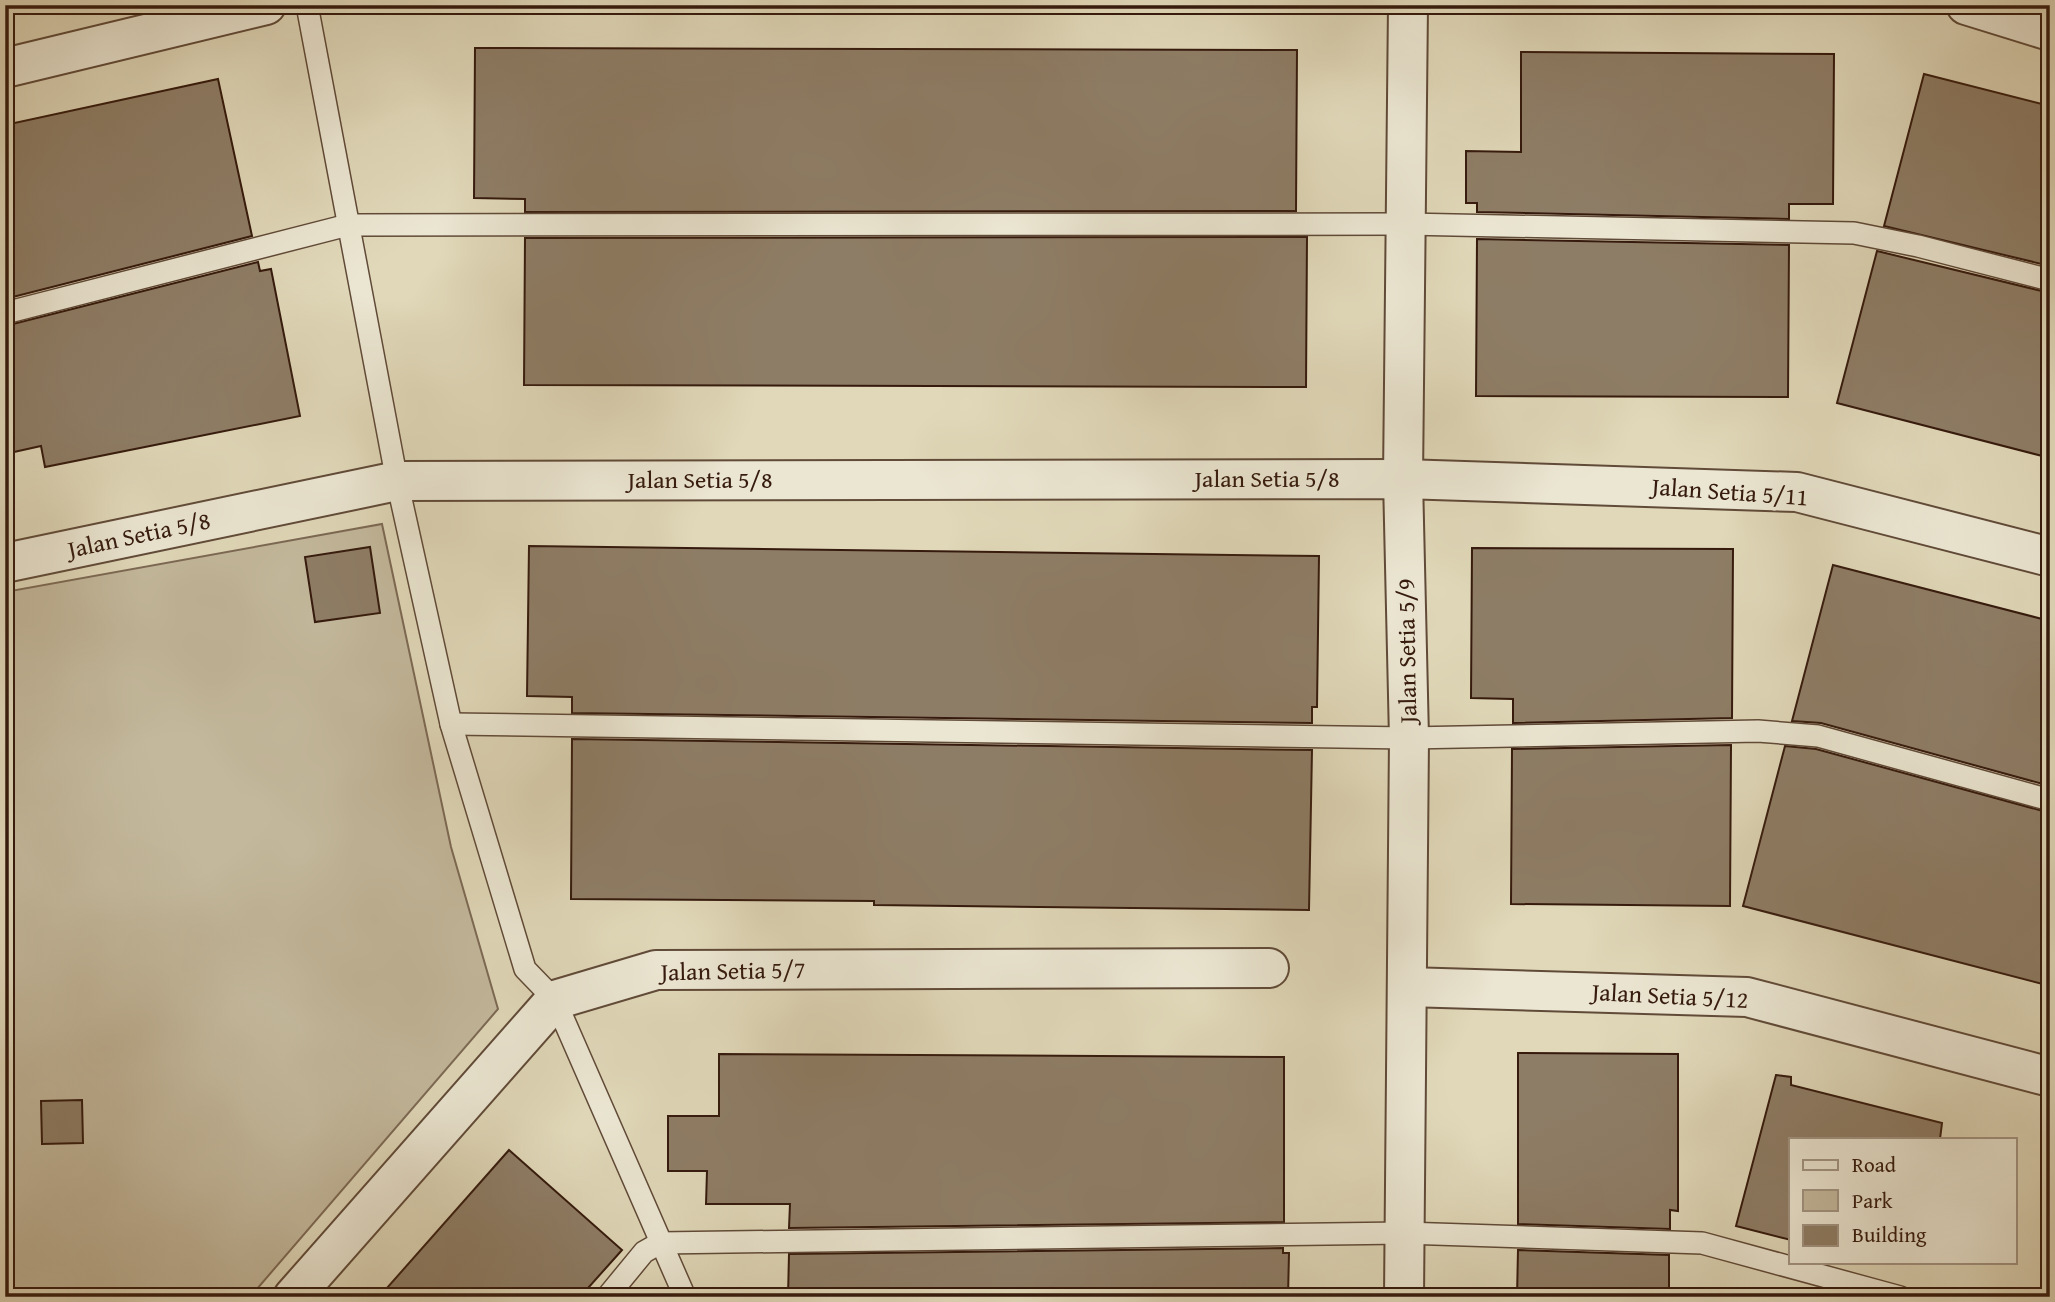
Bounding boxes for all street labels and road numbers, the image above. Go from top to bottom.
street label: Jalan Setia 5/8 [1192,461,1340,496]
street label: Jalan Setia 5/8 [625,462,773,497]
street label: Jalan Setia 5/11 [1648,468,1809,514]
street label: Jalan Setia 5/8 [61,502,213,567]
street label: Jalan Setia 5/9 [1388,578,1425,727]
street label: Jalan Setia 5/7 [657,952,806,989]
street label: Jalan Setia 5/12 [1588,974,1749,1017]

